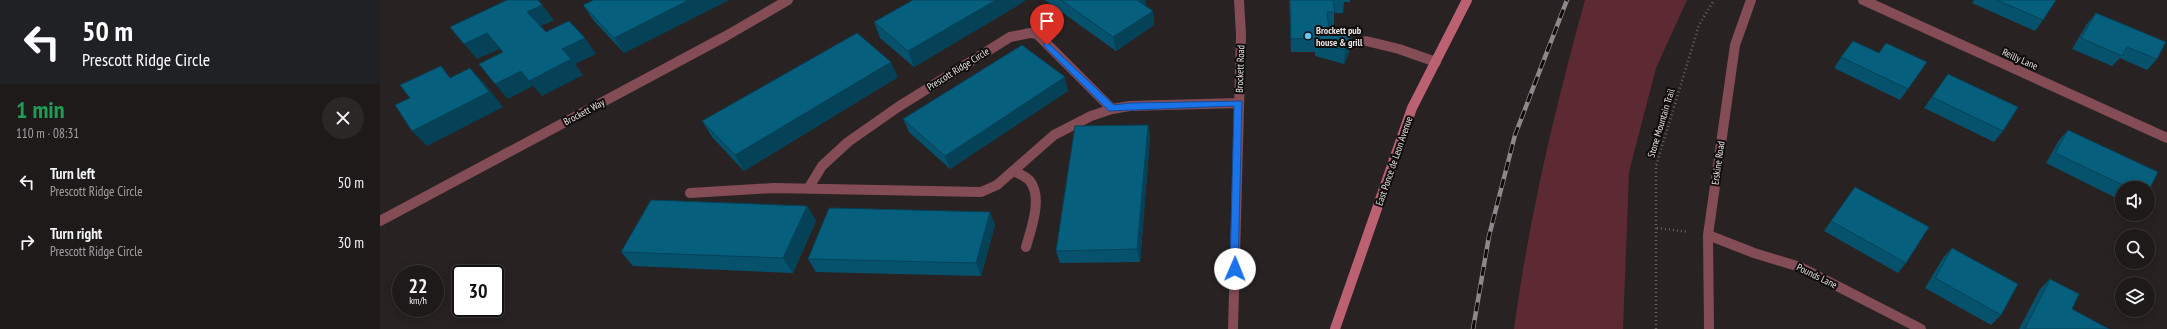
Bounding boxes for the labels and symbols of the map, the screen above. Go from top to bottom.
pin [1030,4,1064,45]
place label: Brockett pub house & grill [1316,24,1363,49]
marker: Brockett pub house & grill [1303,31,1313,41]
street label: Prescott Ridge Circle [924,45,992,93]
street label: Brockett Road [1233,45,1247,93]
street label: Reilly Lane [2000,45,2040,73]
street label: Stone Mountain Trail [1644,86,1678,159]
street label: Brockett Way [561,96,607,128]
street label: East Ponce de Leon Avenue [1373,115,1415,207]
street label: Erskine Road [1708,140,1728,186]
position arrow [1214,248,1256,290]
street label: Pounds Lane [1795,261,1839,291]
speed limit sign: 30 [452,265,504,317]

